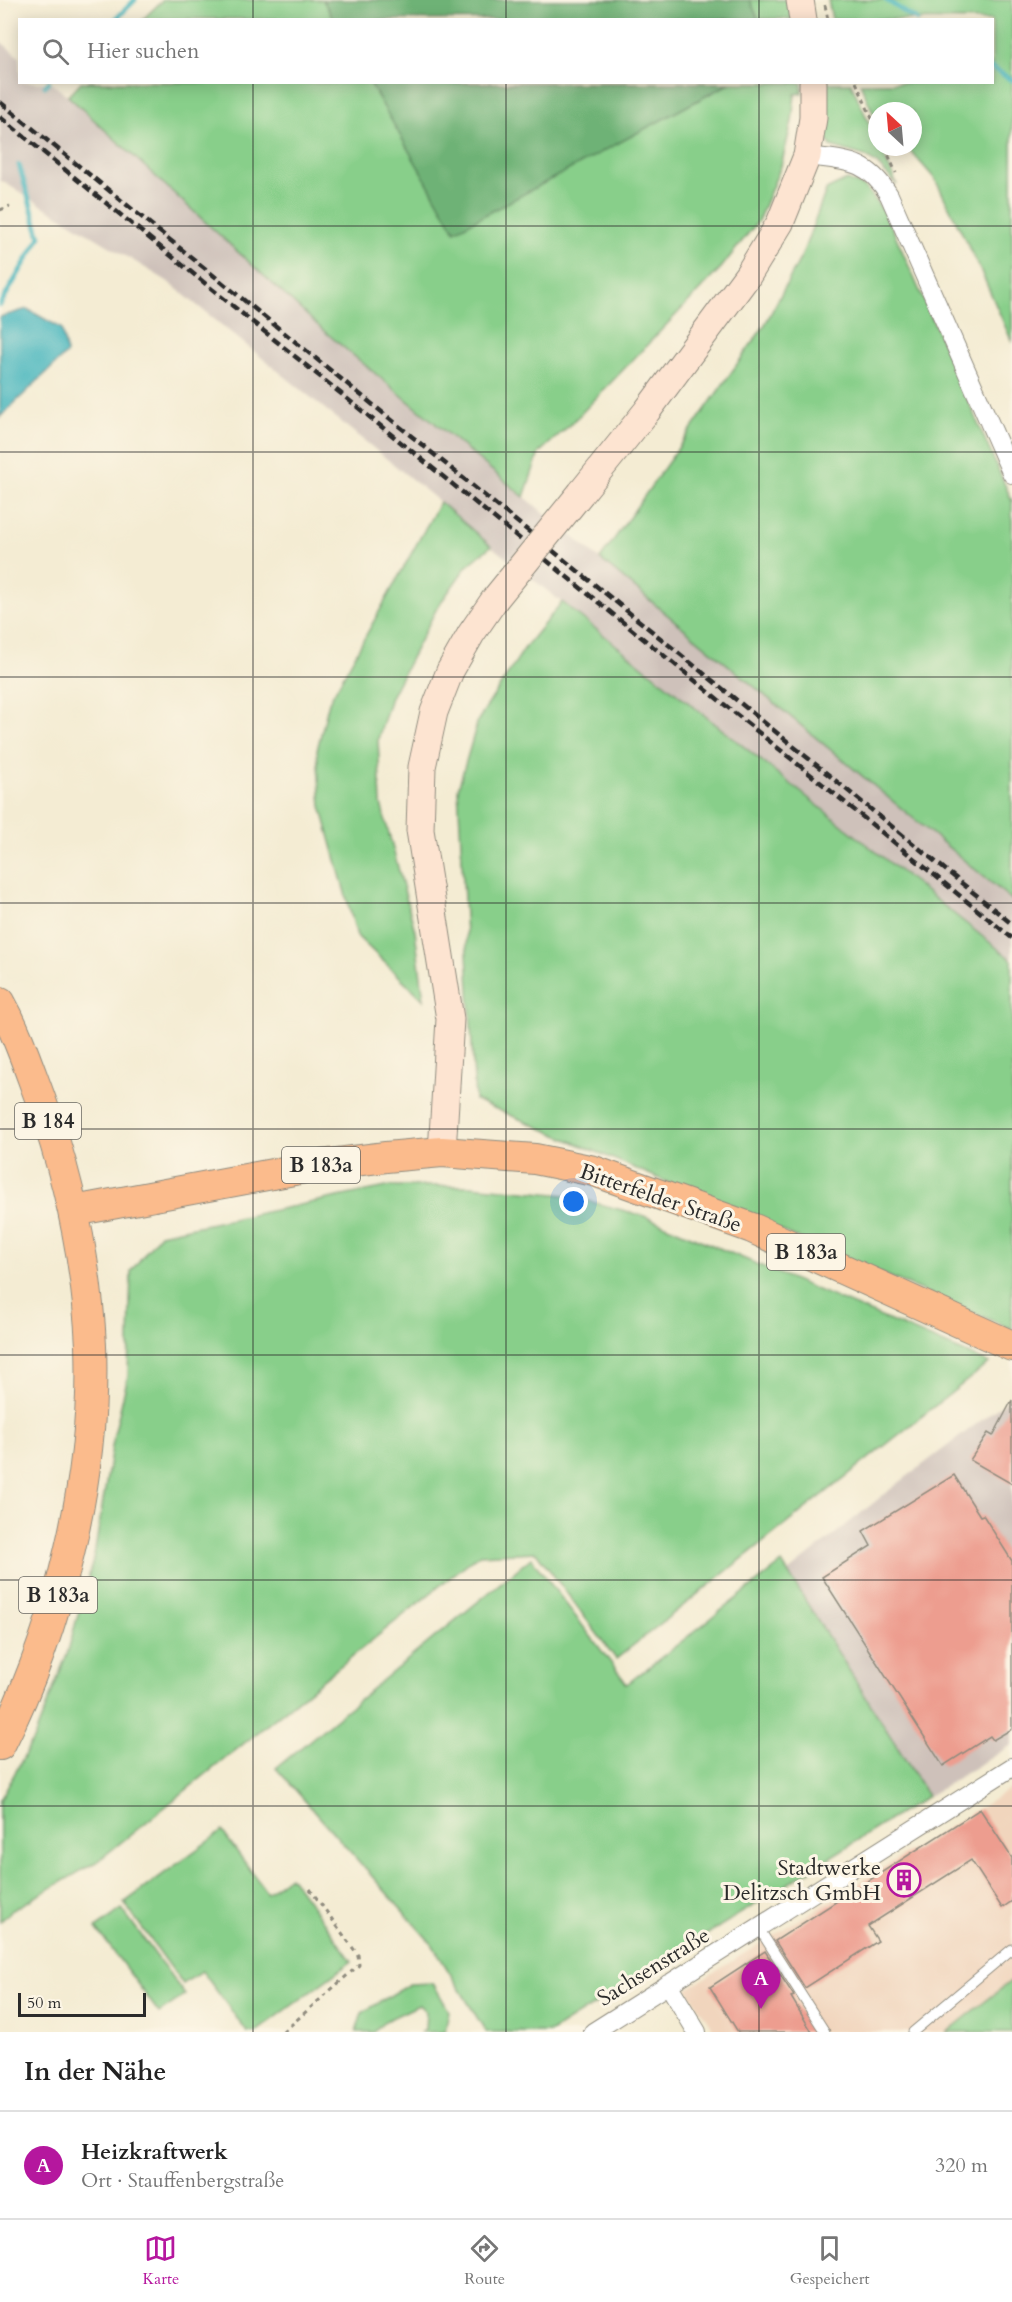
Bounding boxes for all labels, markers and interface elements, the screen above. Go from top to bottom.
search box [18,18,994,84]
icon: search [39,35,72,68]
text: Hier suchen [87,36,200,66]
north arrow [868,102,922,156]
road number: B 184 [15,1103,81,1139]
road number: B 183a [282,1147,360,1183]
street label: Bitterfelder Straße [576,1156,746,1240]
your location [559,1187,588,1216]
road number: B 183a [767,1234,845,1270]
road number: B 183a [19,1577,97,1613]
place label: Stadtwerke Delitzsch GmbH [723,1853,881,1908]
building icon: Stadtwerke Delitzsch GmbH [886,1862,922,1898]
street label: Sachsenstraße [592,1920,716,2013]
pin: A [742,1960,780,2009]
scale bar [18,1990,146,2018]
text: 50 m [27,1992,61,2014]
text: In der Nähe [24,2054,166,2089]
text: Heizkraftwerk [81,2137,228,2167]
text: A [36,2152,51,2179]
text: 320 m [935,2152,988,2179]
text: Ort · Stauffenbergstraße [81,2167,284,2194]
tab: Karte [142,2232,179,2290]
tab: Route [464,2232,505,2290]
tab: Gespeichert [790,2232,870,2290]

